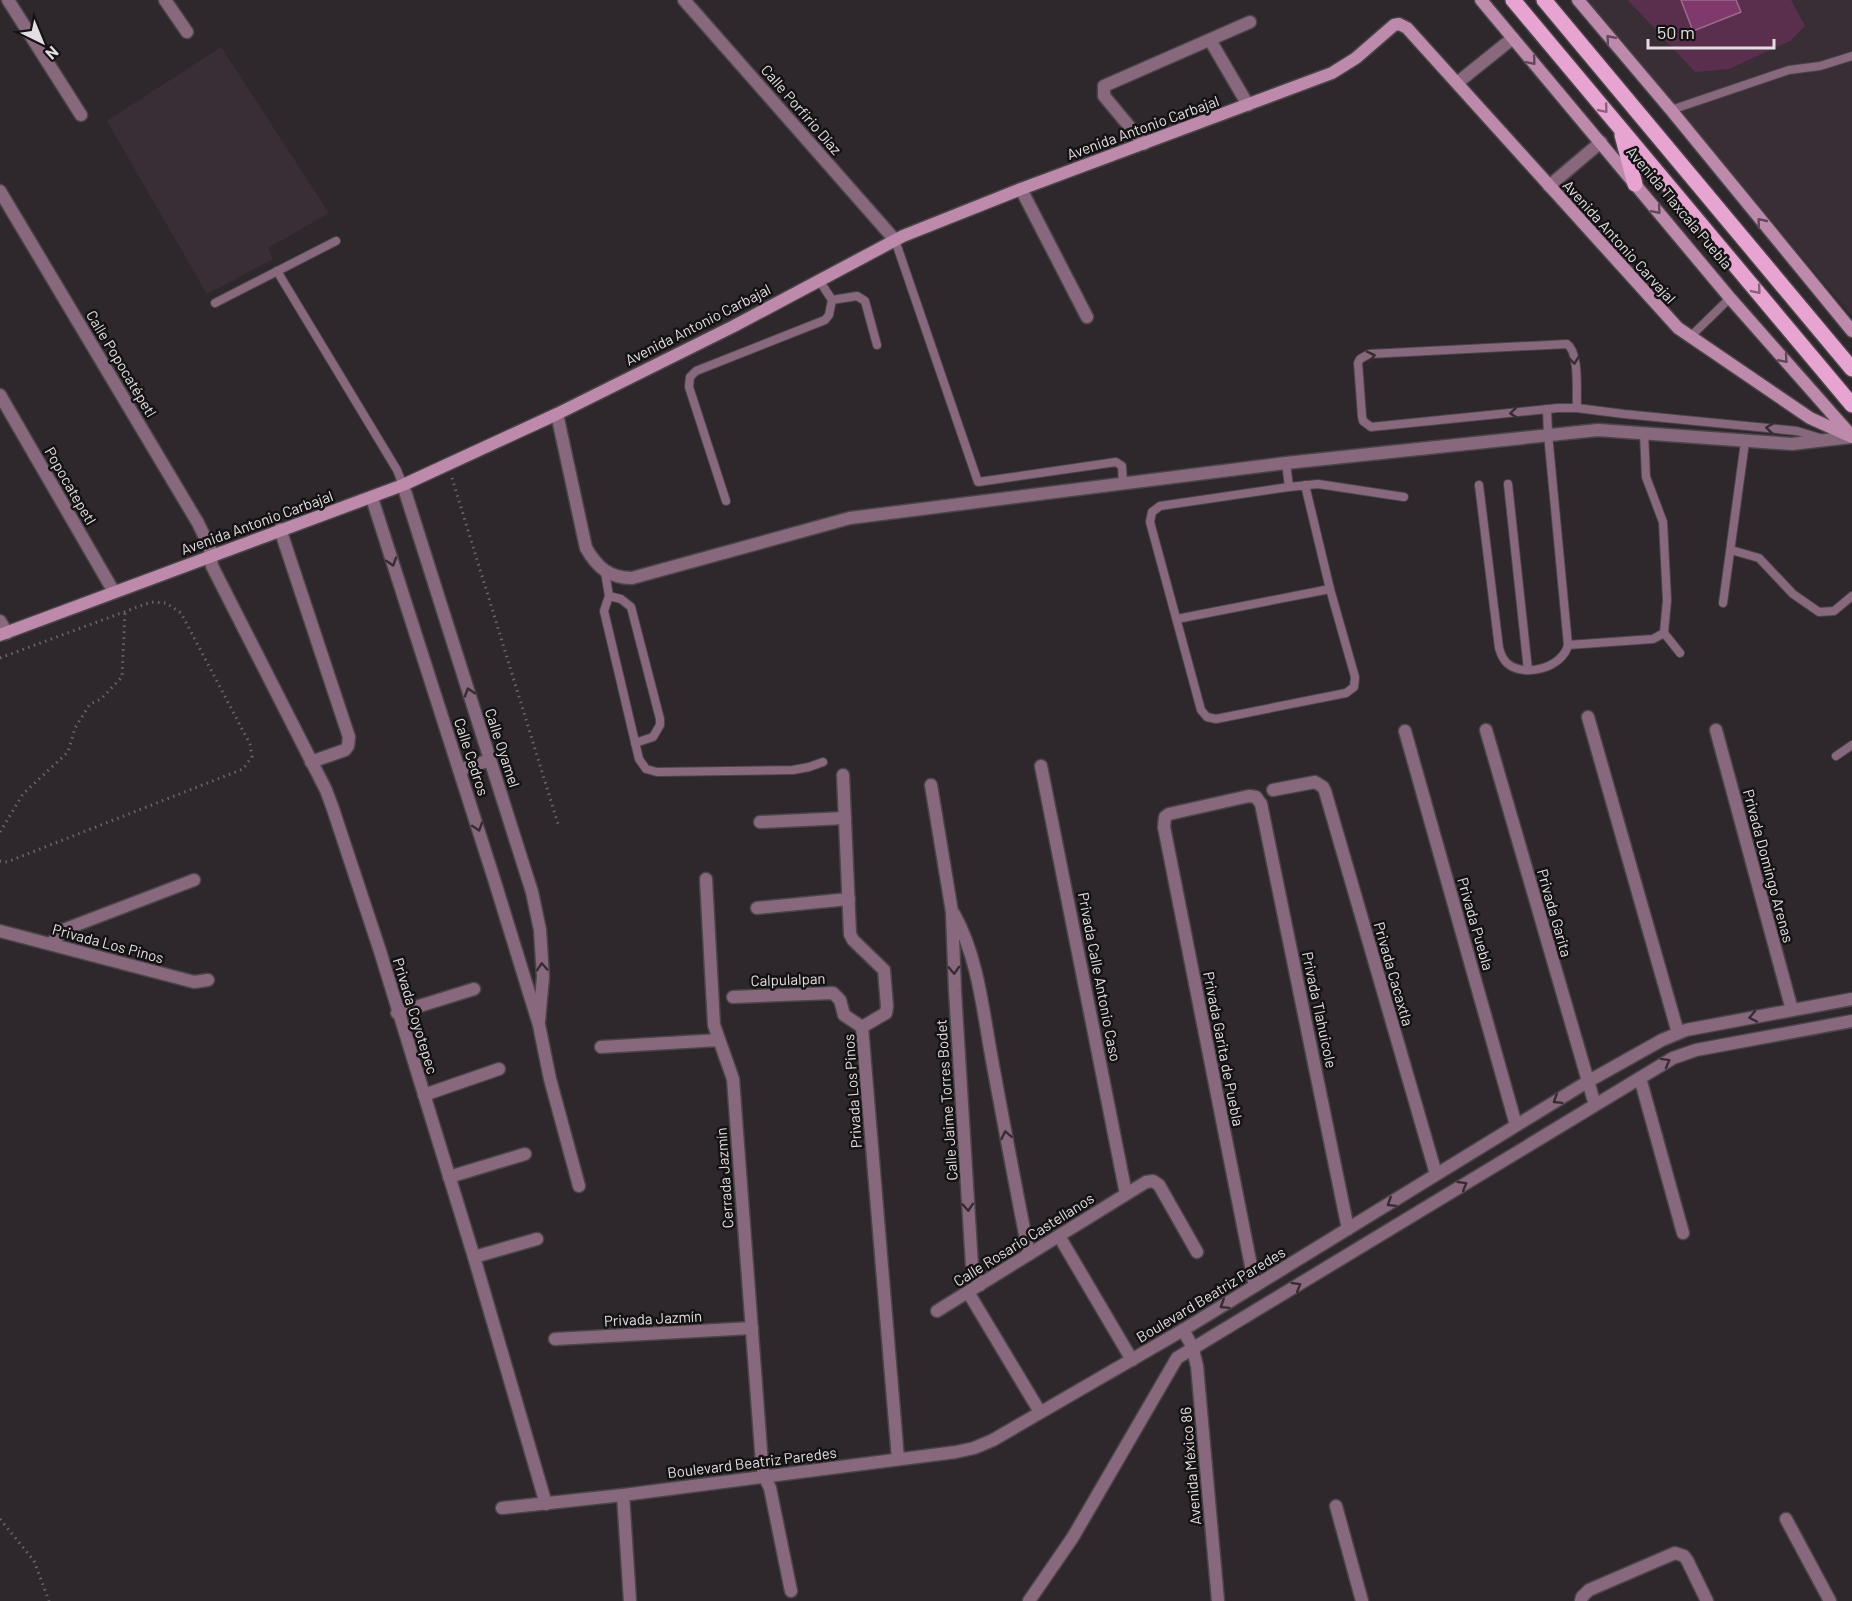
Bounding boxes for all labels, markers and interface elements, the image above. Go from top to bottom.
north arrow [12,12,72,72]
scale bar [1648,12,1774,50]
text: 50 m [1657,21,1695,43]
one-way arrow [1606,35,1617,46]
text: N [42,43,63,64]
one-way arrow [1525,54,1536,65]
street label: Calle Porfirio Díaz [758,61,846,158]
street label: Avenida Antonio Carbajal [1064,91,1221,163]
one-way arrow [1597,102,1608,113]
street label: Avenida Tlaxcala Puebla [1623,142,1736,272]
street label: Avenida Antonio Carvajal [1560,176,1680,307]
one-way arrow [1650,203,1661,214]
one-way arrow [1757,217,1768,228]
street label: Avenida Antonio Carbajal [622,280,773,369]
one-way arrow [1750,283,1761,294]
street label: Calle Popocatépetl [83,307,161,420]
one-way arrow [1366,350,1376,363]
one-way arrow [1777,352,1788,363]
one-way arrow [1568,355,1580,365]
one-way arrow [1509,406,1518,418]
one-way arrow [1766,422,1775,435]
street label: Popocatepetl [41,443,100,528]
street label: Avenida Antonio Carbajal [178,486,335,558]
one-way arrow [385,556,398,567]
one-way arrow [463,687,476,698]
street label: Calle Oyamel [482,706,524,789]
street label: Calle Cedros [451,716,493,798]
street label: Privada Domingo Arenas [1740,787,1798,944]
one-way arrow [471,821,483,832]
street label: Privada Garita [1534,867,1576,959]
street label: Privada Puebla [1454,875,1498,972]
street label: Privada Calle Antonio Caso [1075,891,1125,1063]
street label: Privada Los Pinos [51,920,166,967]
street label: Privada Cacaxtla [1370,920,1417,1028]
street label: Privada Tlahuicole [1299,950,1341,1070]
street label: Privada Coyotepec [390,955,442,1076]
one-way arrow [536,962,549,971]
one-way arrow [948,966,960,975]
street label: Calpulalpan [750,969,826,989]
street label: Privada Garita de Puebla [1200,970,1248,1128]
one-way arrow [1749,1010,1759,1023]
street label: Calle Jaime Torres Bodet [931,1019,961,1181]
street label: Privada Los Pinos [839,1033,865,1149]
one-way arrow [1660,1058,1670,1069]
one-way arrow [1553,1093,1563,1105]
street label: Cerrada Jazmín [711,1127,737,1229]
one-way arrow [1000,1130,1013,1140]
one-way arrow [1457,1180,1467,1192]
street label: Calle Rosario Castellanos [950,1189,1097,1290]
one-way arrow [1386,1195,1397,1206]
one-way arrow [962,1202,975,1211]
street label: Boulevard Beatriz Paredes [1133,1243,1288,1346]
one-way arrow [1291,1282,1301,1294]
one-way arrow [1220,1297,1230,1309]
street label: Privada Jazmín [603,1306,703,1330]
street label: Avenida México 86 [1176,1406,1204,1526]
street label: Boulevard Beatriz Paredes [666,1443,838,1481]

